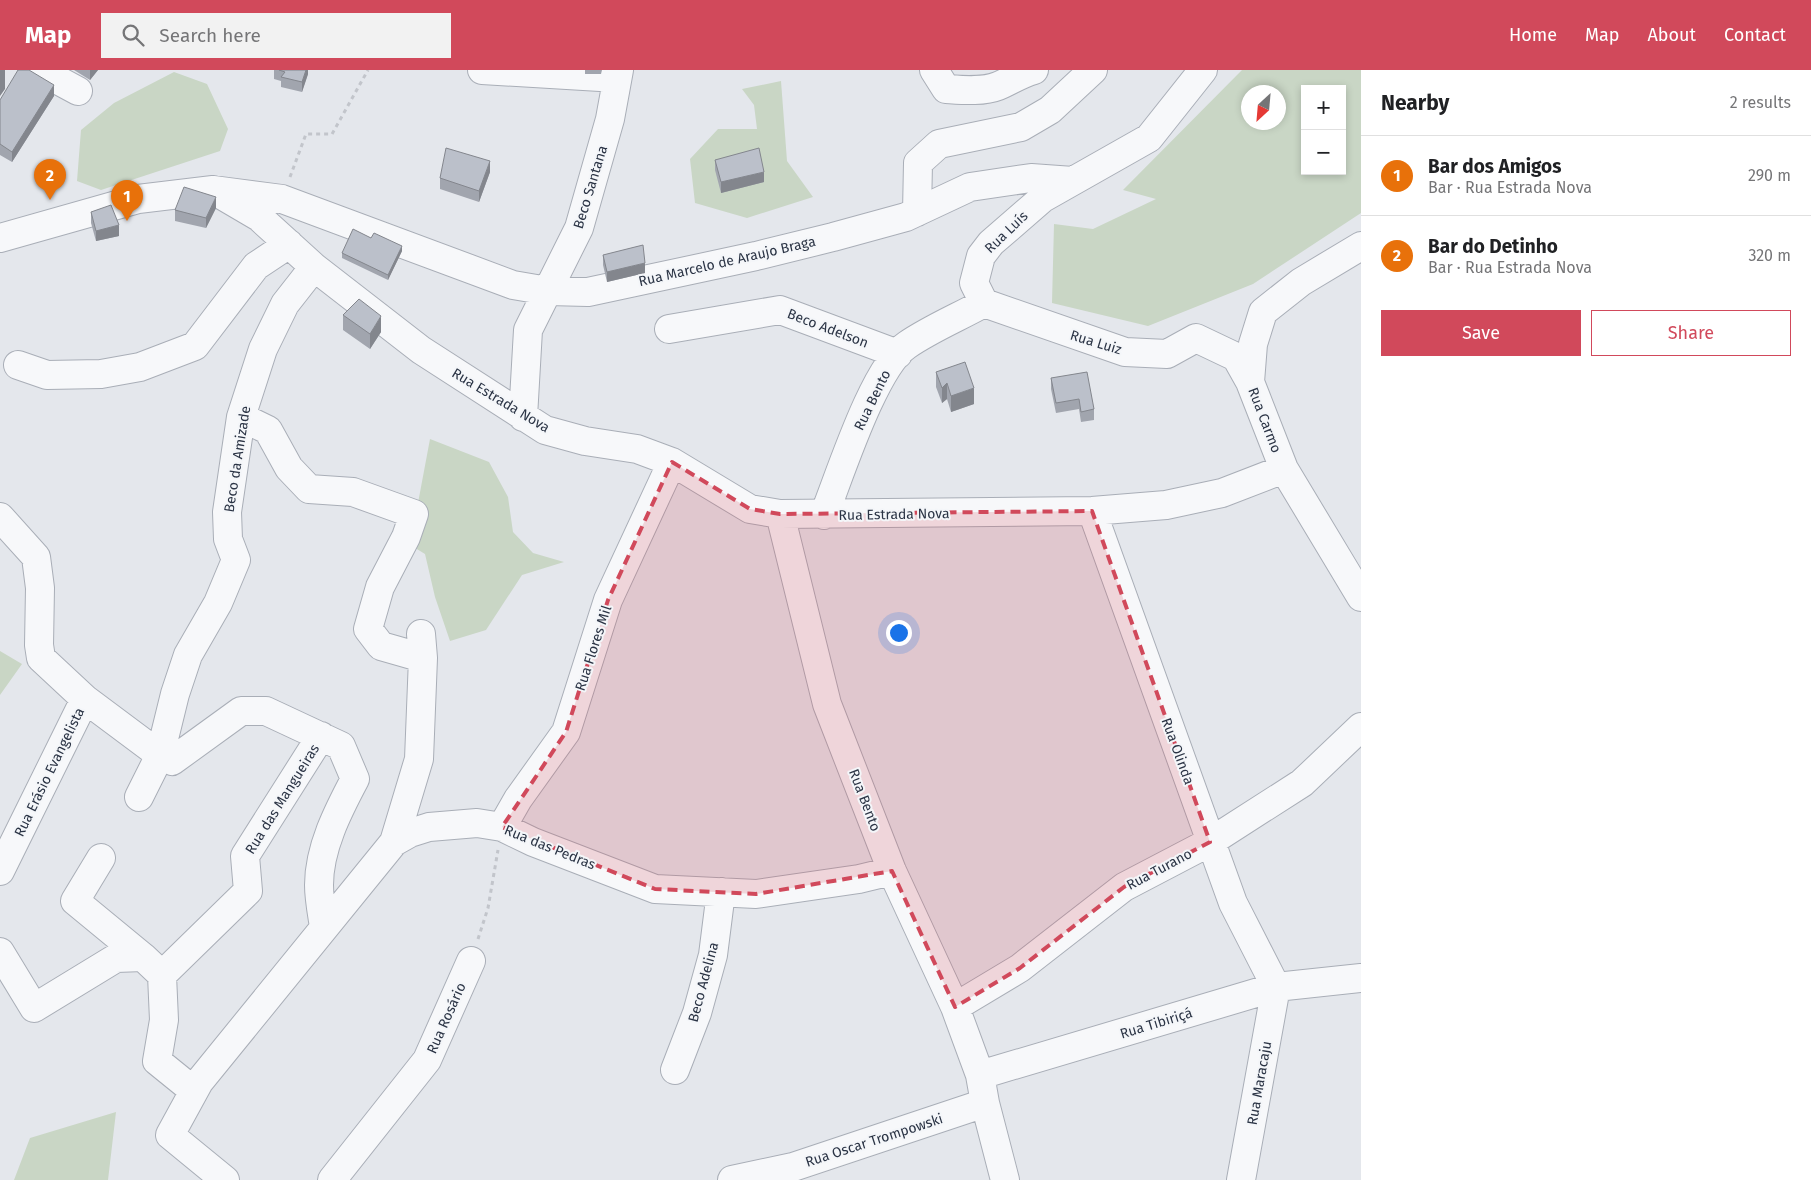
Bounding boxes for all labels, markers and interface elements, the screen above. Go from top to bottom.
search box [101,13,451,58]
text: Map [25,21,71,49]
icon: search [119,21,147,49]
text: Search here [159,24,261,47]
text: Home [1509,24,1557,46]
text: Map [1585,24,1619,46]
text: About [1647,24,1696,46]
text: Contact [1724,24,1786,46]
north arrow [1241,85,1286,130]
map controls [1301,85,1346,175]
button: + [1301,85,1346,130]
text: Nearby [1381,90,1449,116]
text: 2 results [1730,93,1791,112]
button: − [1301,130,1346,175]
street label: Beco Santana [570,143,611,231]
text: Bar dos Amigos [1428,155,1561,178]
pin: 2 [34,159,66,200]
text: 1 [1393,166,1401,185]
text: 290 m [1748,166,1791,185]
text: Bar · Rua Estrada Nova [1428,178,1592,197]
pin: 1 [111,180,143,221]
street label: Rua Luís [981,207,1032,257]
street label: Rua Marcelo de Araujo Braga [637,233,817,290]
text: Bar do Detinho [1428,235,1558,258]
text: 2 [1393,246,1401,265]
text: 320 m [1748,246,1791,265]
text: Bar · Rua Estrada Nova [1428,258,1592,277]
street label: Beco Adelson [785,305,871,352]
button: Save [1381,310,1581,356]
button: Share [1591,310,1791,356]
street label: Rua Luiz [1068,327,1124,358]
street label: Rua Estrada Nova [449,365,553,436]
street label: Rua Bento [850,367,894,433]
street label: Rua Carmo [1244,385,1285,455]
street label: Beco da Amizade [221,405,254,514]
street label: Rua Estrada Nova [838,505,950,524]
street label: Rua Flores Mil [572,603,615,693]
your location [886,620,912,646]
street label: Rua Erásio Evangelista [11,705,88,840]
street label: Rua Olinda [1158,715,1197,787]
street label: Rua das Mangueiras [242,741,323,857]
street label: Rua Bento [845,767,884,834]
street label: Rua das Pedras [502,821,598,874]
street label: Rua Turano [1124,845,1195,894]
street label: Beco Adelina [685,940,722,1024]
street label: Rua Rosário [423,980,470,1056]
street label: Rua Tibiriçá [1118,1004,1194,1043]
street label: Rua Maracaju [1244,1040,1275,1126]
street label: Rua Oscar Trompowski [803,1110,945,1171]

